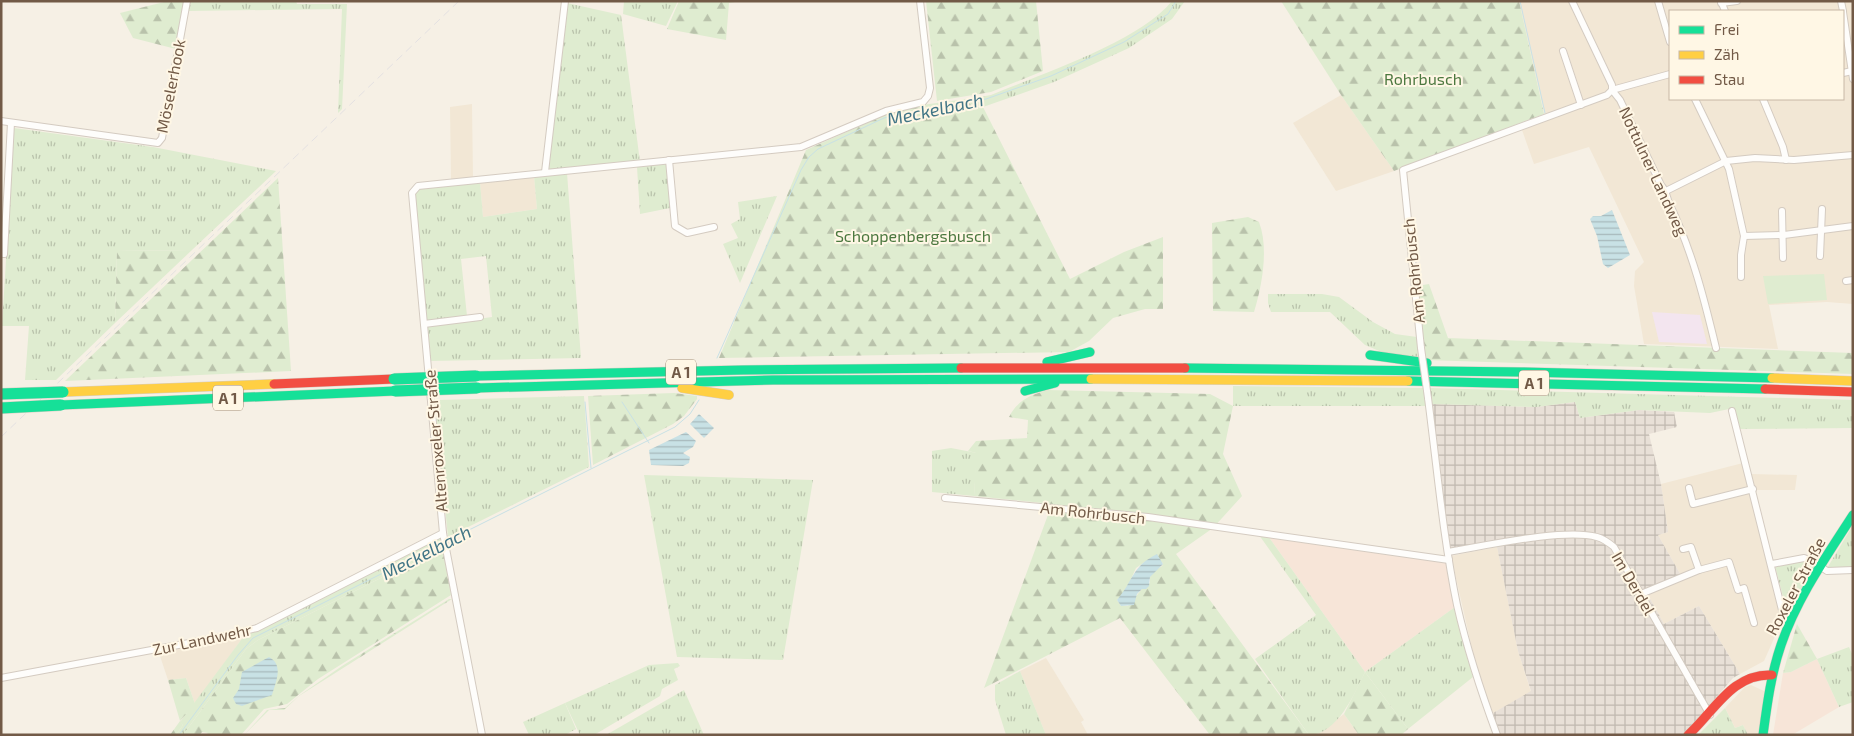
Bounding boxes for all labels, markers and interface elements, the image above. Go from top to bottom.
legend [1669,10,1844,100]
text: Frei [1714,20,1739,38]
street label: Möselerhook [152,37,188,135]
text: Zäh [1714,45,1739,63]
park label: Rohrbusch [1384,69,1462,88]
text: Stau [1714,70,1745,88]
water label: Meckelbach [885,88,985,130]
street label: Nottulner Landweg [1616,104,1692,239]
street label: Am Rohrbusch [1398,217,1428,325]
park label: Schoppenbergsbusch [835,226,991,245]
road number: A 1 [666,360,696,384]
street label: Altenroxeler Straße [419,369,451,513]
road number: A 1 [1519,370,1549,396]
road number: A 1 [213,386,243,410]
street label: Am Rohrbusch [1039,497,1147,527]
water label: Meckelbach [377,520,475,584]
street label: Roxeler Straße [1761,534,1829,638]
street label: Im Derdel [1608,548,1660,618]
street label: Zur Landwehr [151,619,254,659]

